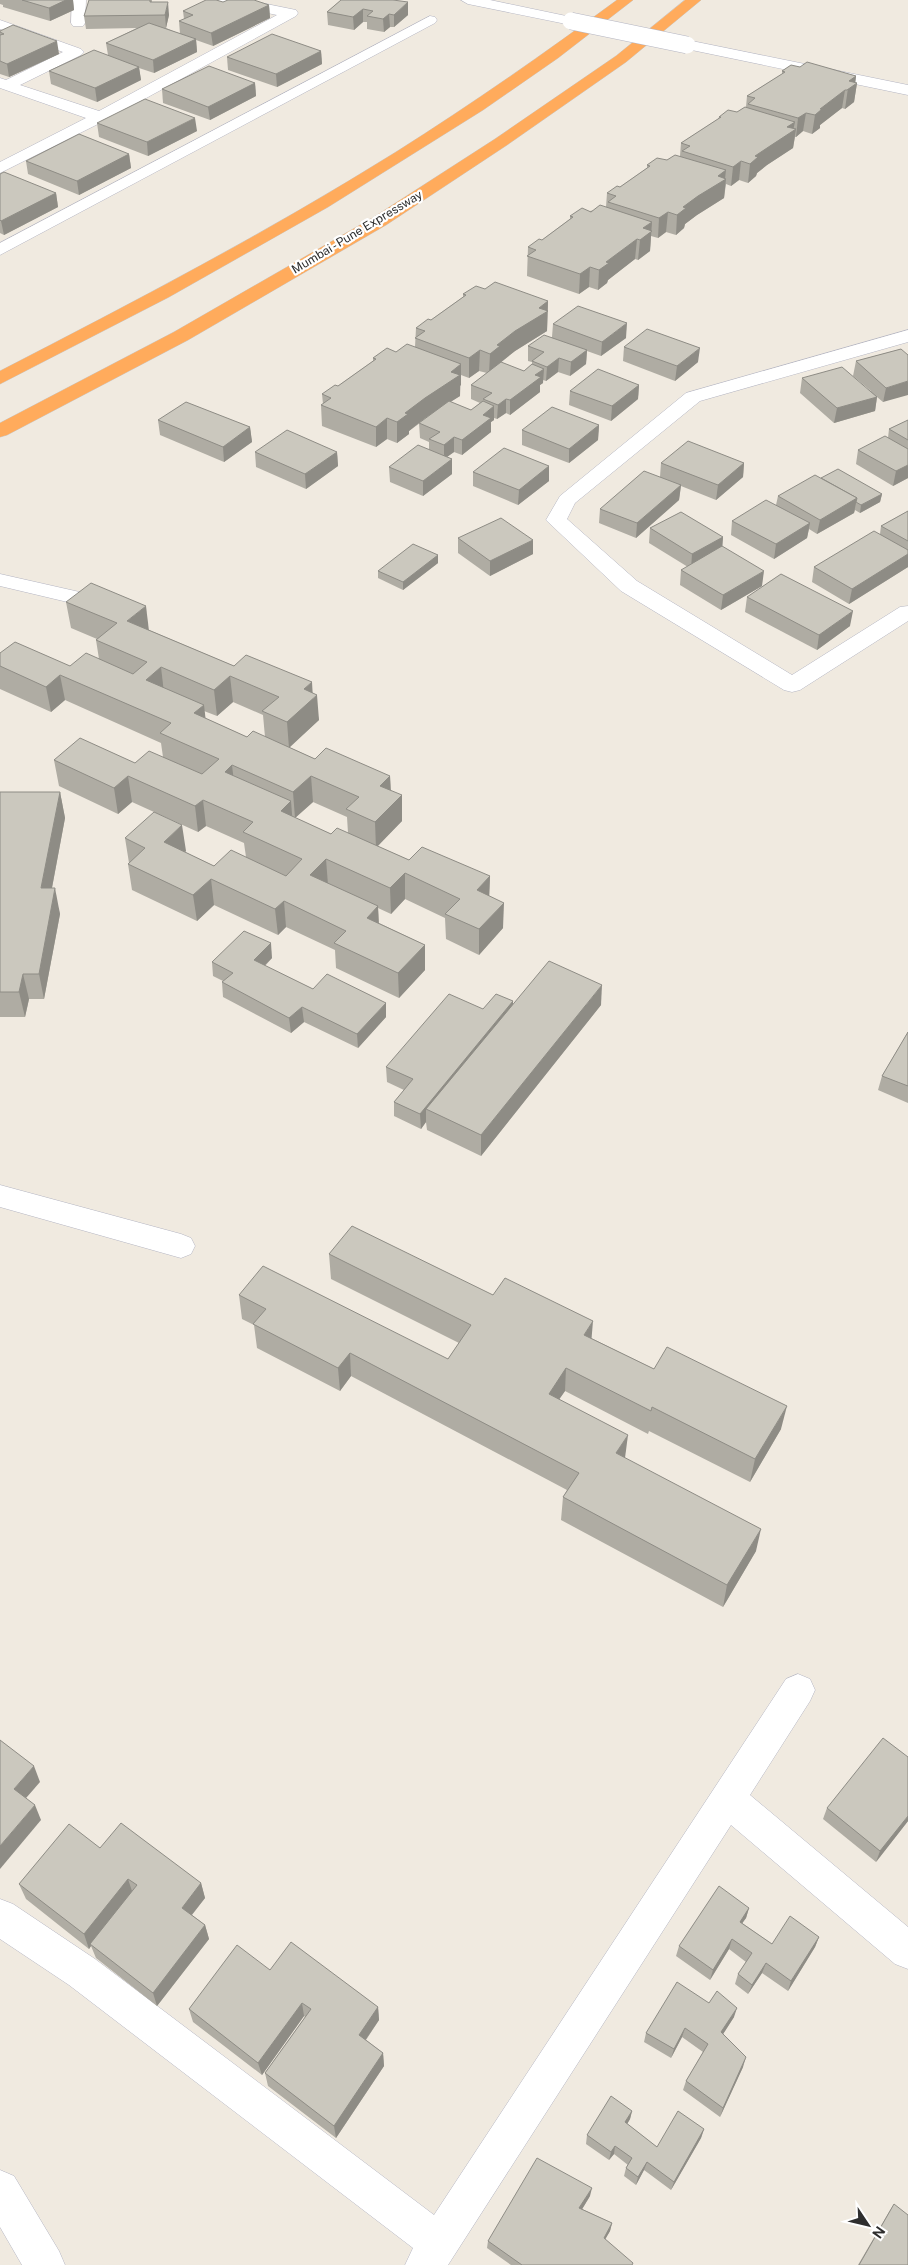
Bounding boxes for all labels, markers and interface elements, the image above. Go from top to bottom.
street label: Mumbai - Pune Expressway [289,187,425,277]
north arrow [843,2200,893,2250]
text: N [869,2223,888,2242]

